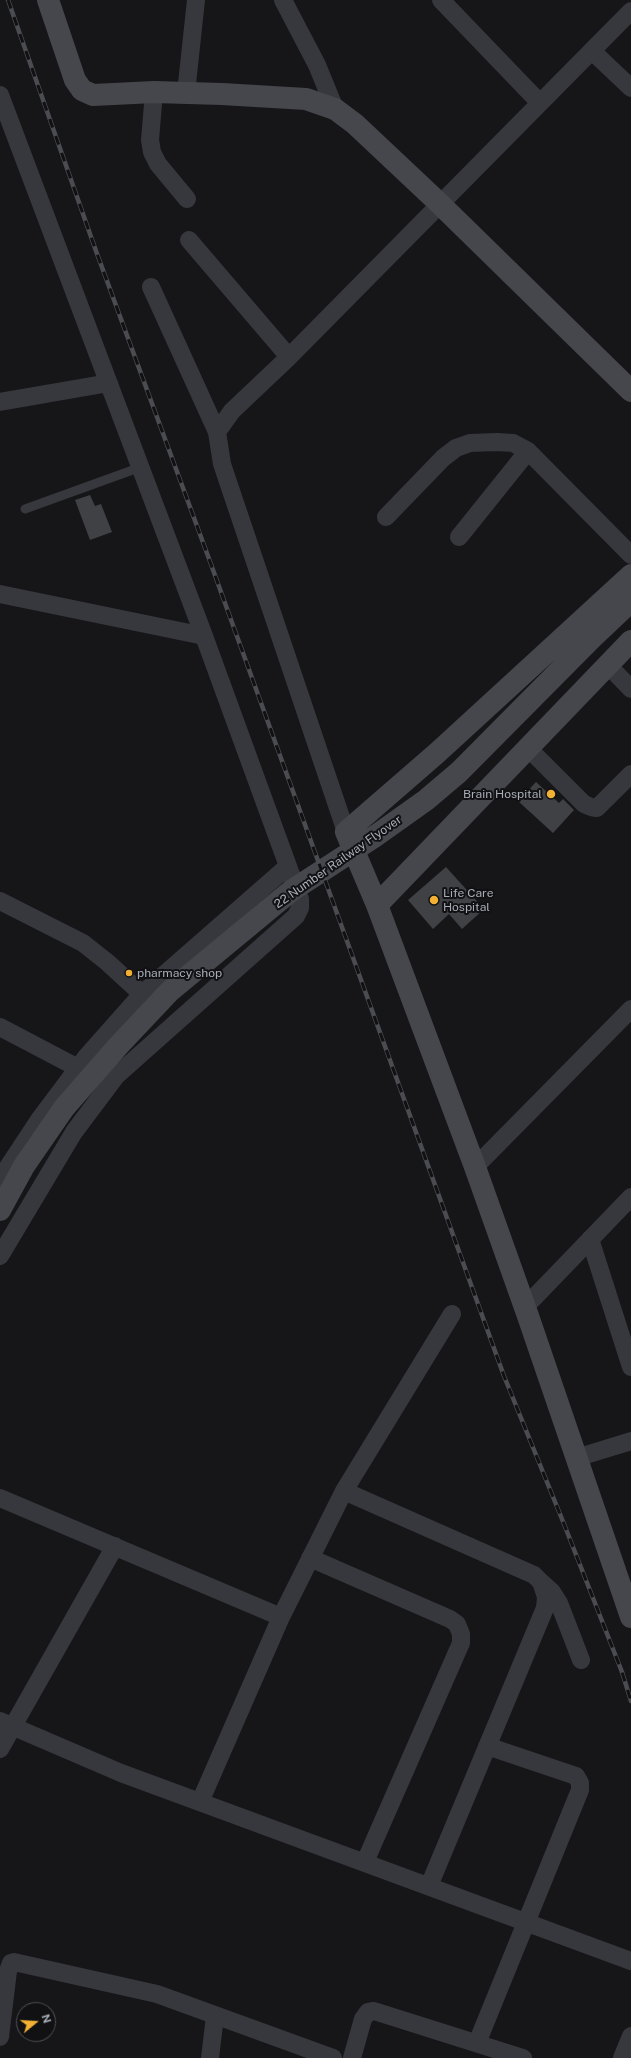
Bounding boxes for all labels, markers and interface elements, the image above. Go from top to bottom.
place label: Brain Hospital [463,787,542,801]
marker: Brain Hospital [545,788,557,800]
street label: 22 Number Railway Flyover [272,812,404,912]
place label: Life Care Hospital [443,886,493,914]
marker: Life Care Hospital [428,894,440,906]
place label: pharmacy shop [137,966,222,980]
marker: pharmacy shop [124,968,134,978]
north arrow [16,2002,56,2042]
text: N [39,2013,53,2025]

